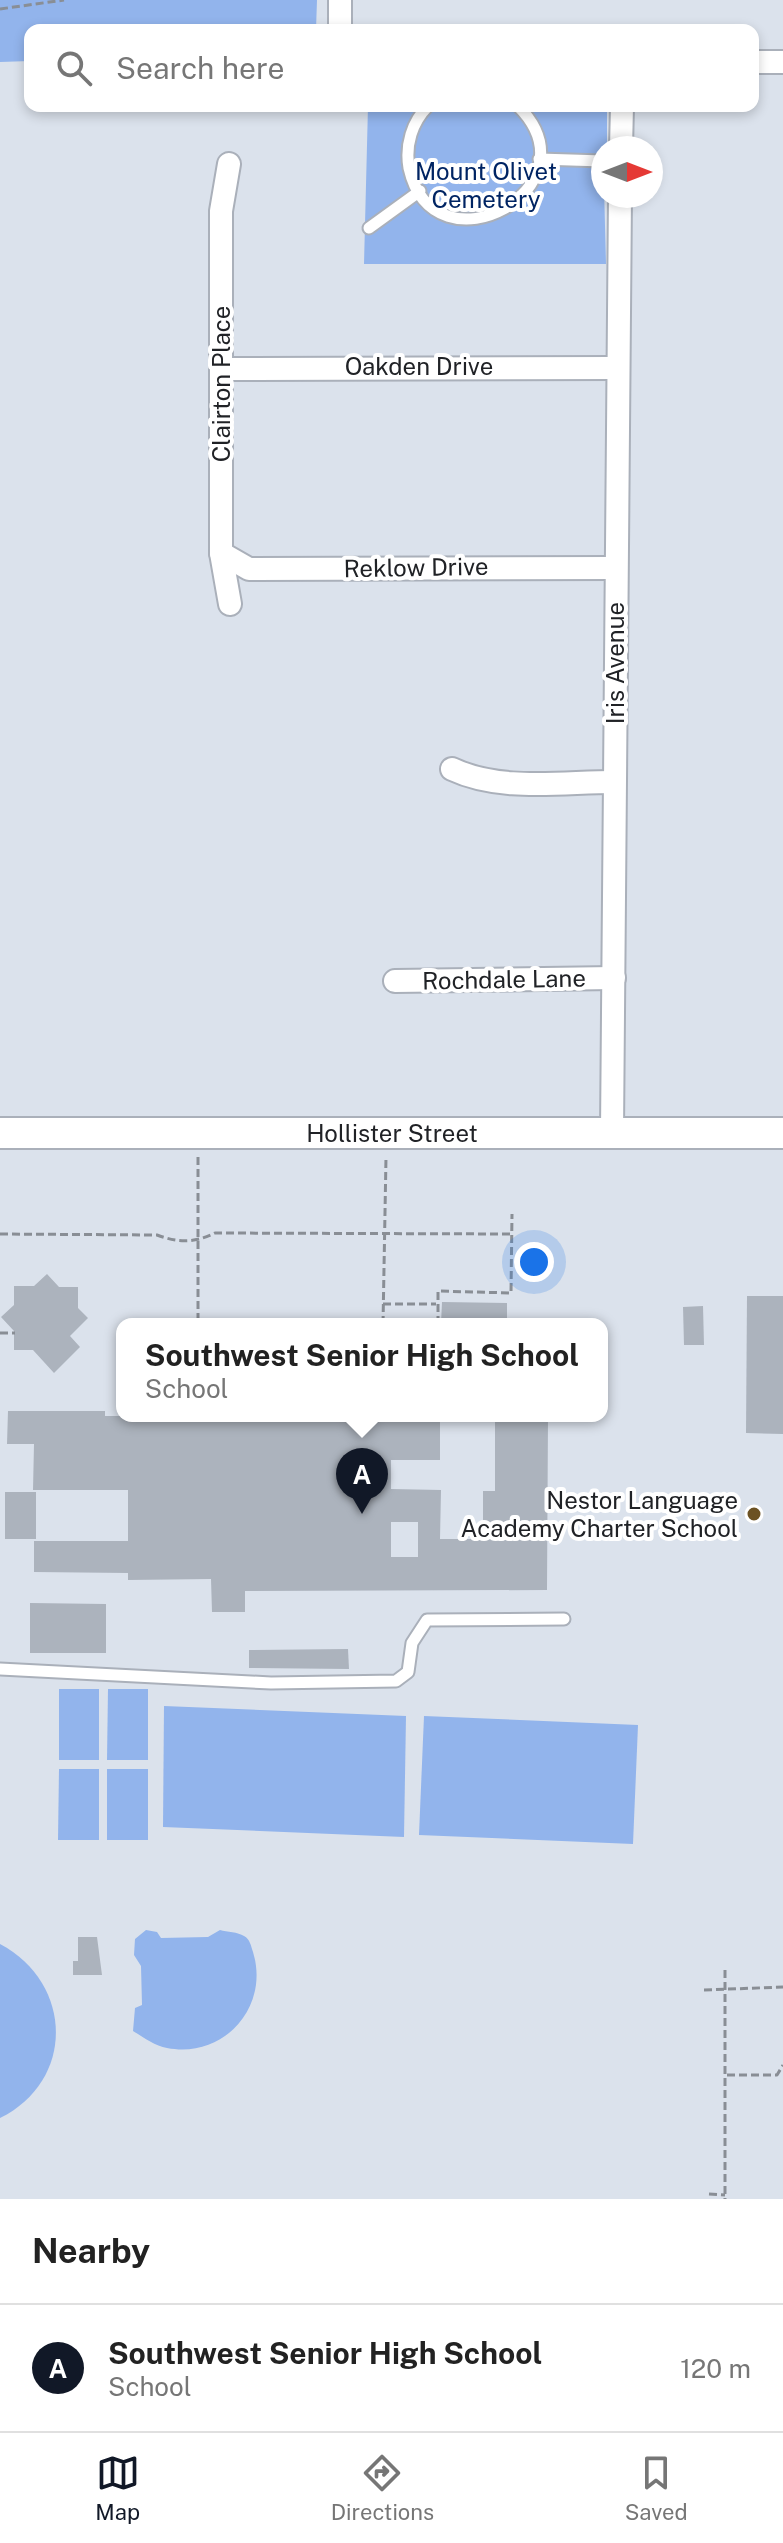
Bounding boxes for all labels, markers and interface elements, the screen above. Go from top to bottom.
search box [24,24,759,112]
icon: search [52,46,96,90]
text: Search here [116,50,284,86]
north arrow [591,136,663,208]
park label: Mount Olivet Cemetery [415,157,557,213]
street label: Clairton Place [207,306,235,462]
street label: Oakden Drive [345,352,493,380]
street label: Reklow Drive [343,552,489,582]
street label: Iris Avenue [601,602,629,724]
street label: Rochdale Lane [422,964,586,994]
street label: Hollister Street [306,1119,478,1147]
your location [514,1242,554,1282]
popup [116,1318,608,1422]
text: Southwest Senior High School [145,1337,579,1373]
text: School [145,1373,228,1404]
pin: A [336,1448,388,1514]
place label: Nestor Language Academy Charter School [461,1486,738,1542]
marker: Nestor Language Academy Charter School [745,1505,763,1523]
text: Nearby [32,2231,150,2271]
text: Southwest Senior High School [108,2335,542,2371]
text: A [49,2353,67,2384]
text: 120 m [680,2353,751,2384]
text: School [108,2371,192,2402]
tab: Map [95,2451,140,2525]
tab: Directions [331,2451,434,2525]
tab: Saved [625,2451,688,2525]

